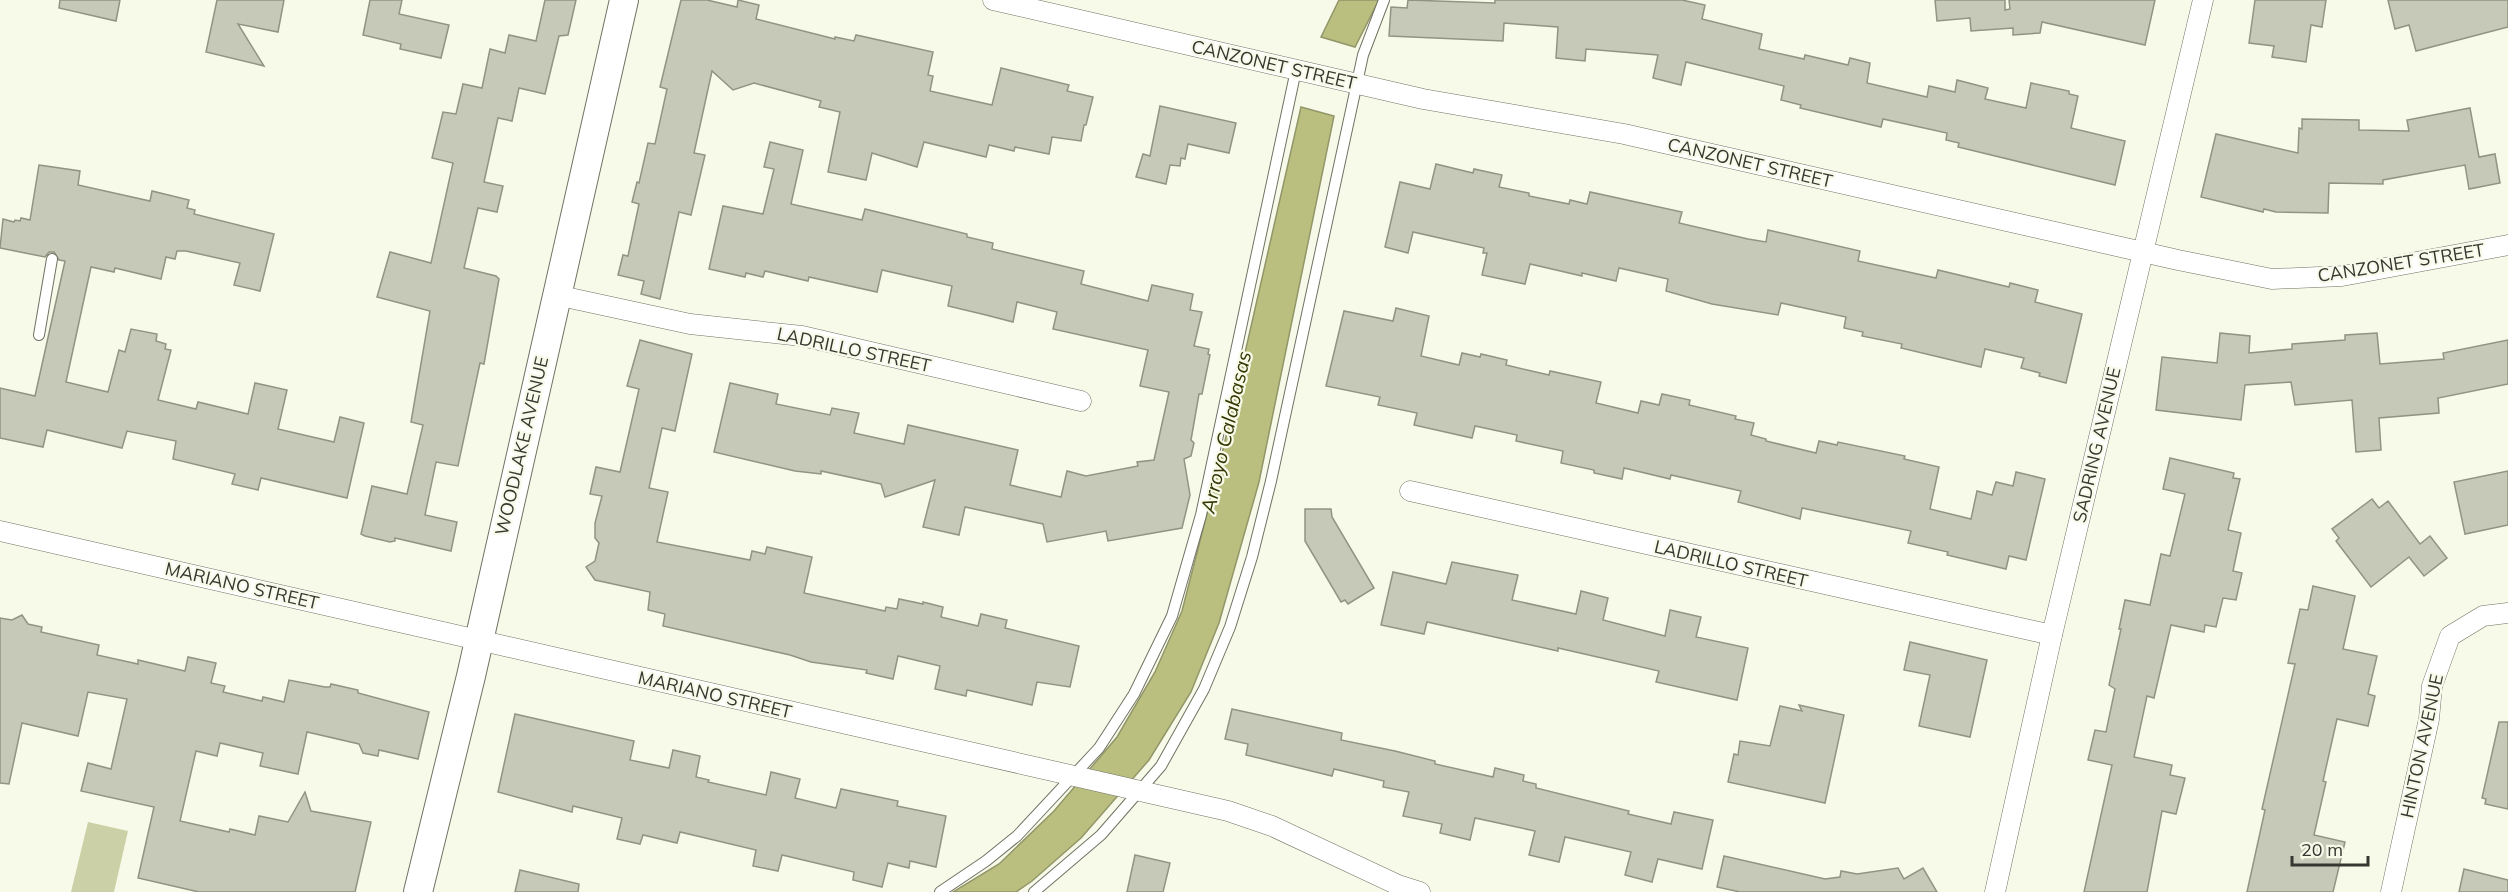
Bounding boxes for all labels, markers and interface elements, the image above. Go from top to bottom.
street label: CANZONET STREET [1189,34,1359,95]
street label: CANZONET STREET [1665,132,1835,193]
street label: CANZONET STREET [2316,238,2486,287]
street label: LADRILLO STREET [775,322,933,377]
water label: Arroyo Calabasas [1195,348,1256,516]
street label: WOODLAKE AVENUE [490,354,553,538]
street label: SADRING AVENUE [2067,365,2126,525]
street label: LADRILLO STREET [1652,535,1810,592]
street label: MARIANO STREET [163,557,321,614]
street label: MARIANO STREET [636,666,794,723]
street label: HINTON AVENUE [2395,672,2448,820]
scale bar [2292,829,2368,867]
text: 20 m [2301,838,2343,861]

